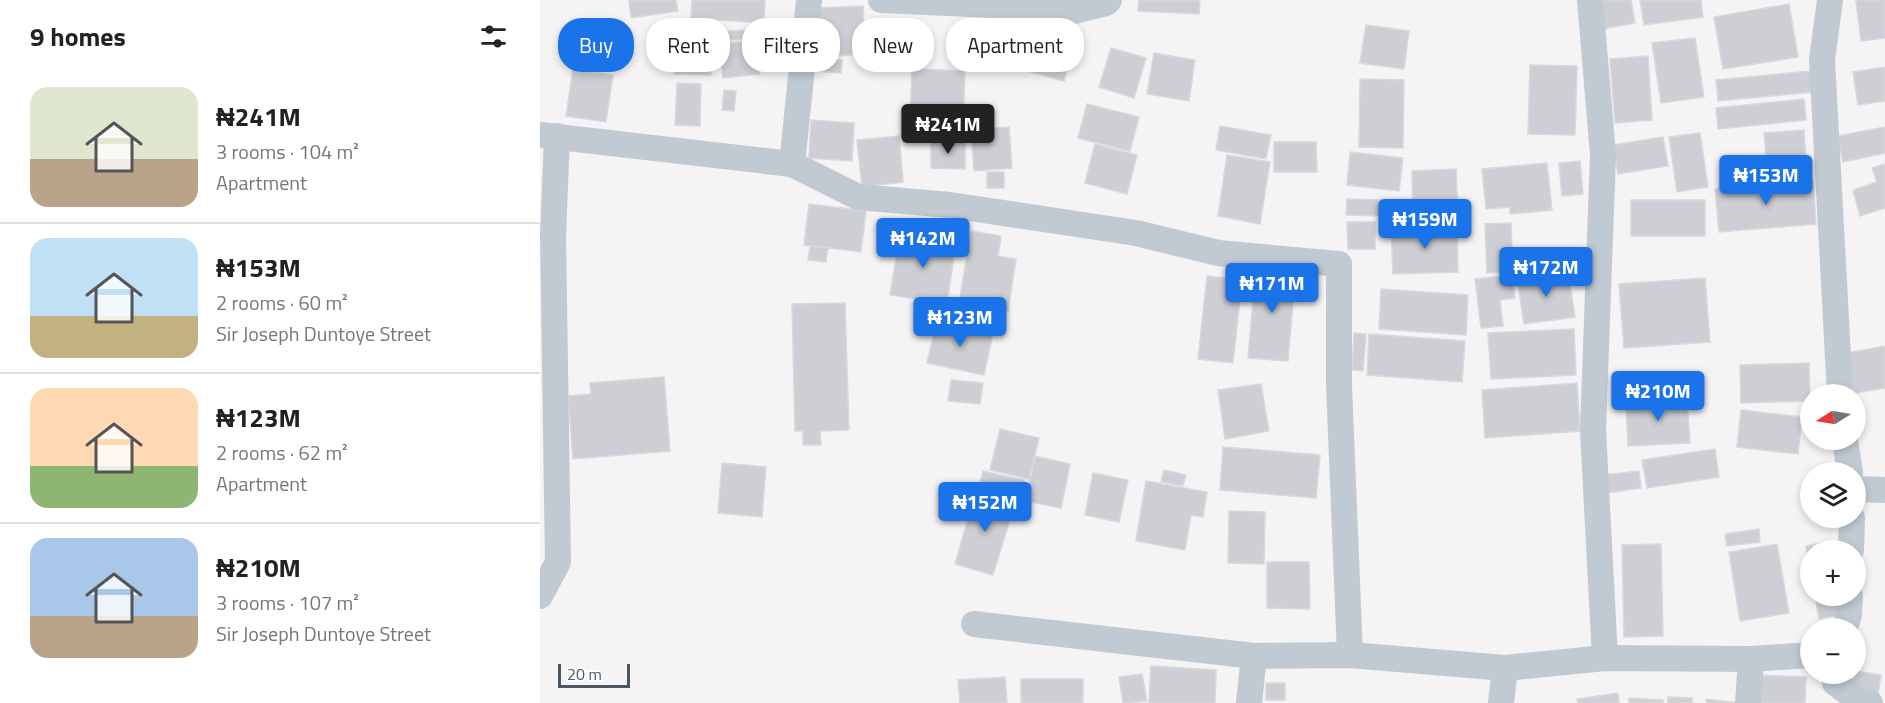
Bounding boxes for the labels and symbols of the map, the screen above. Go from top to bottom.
pin: ₦241M [906,104,990,155]
pin: ₦153M [1724,155,1808,206]
pin: ₦159M [1383,199,1467,250]
pin: ₦142M [881,218,965,269]
pin: ₦172M [1504,247,1588,298]
pin: ₦171M [1230,263,1314,314]
pin: ₦123M [918,297,1002,348]
pin: ₦210M [1616,371,1700,422]
north arrow [1800,384,1866,450]
pin: ₦152M [943,482,1027,533]
scale bar [558,661,630,688]

